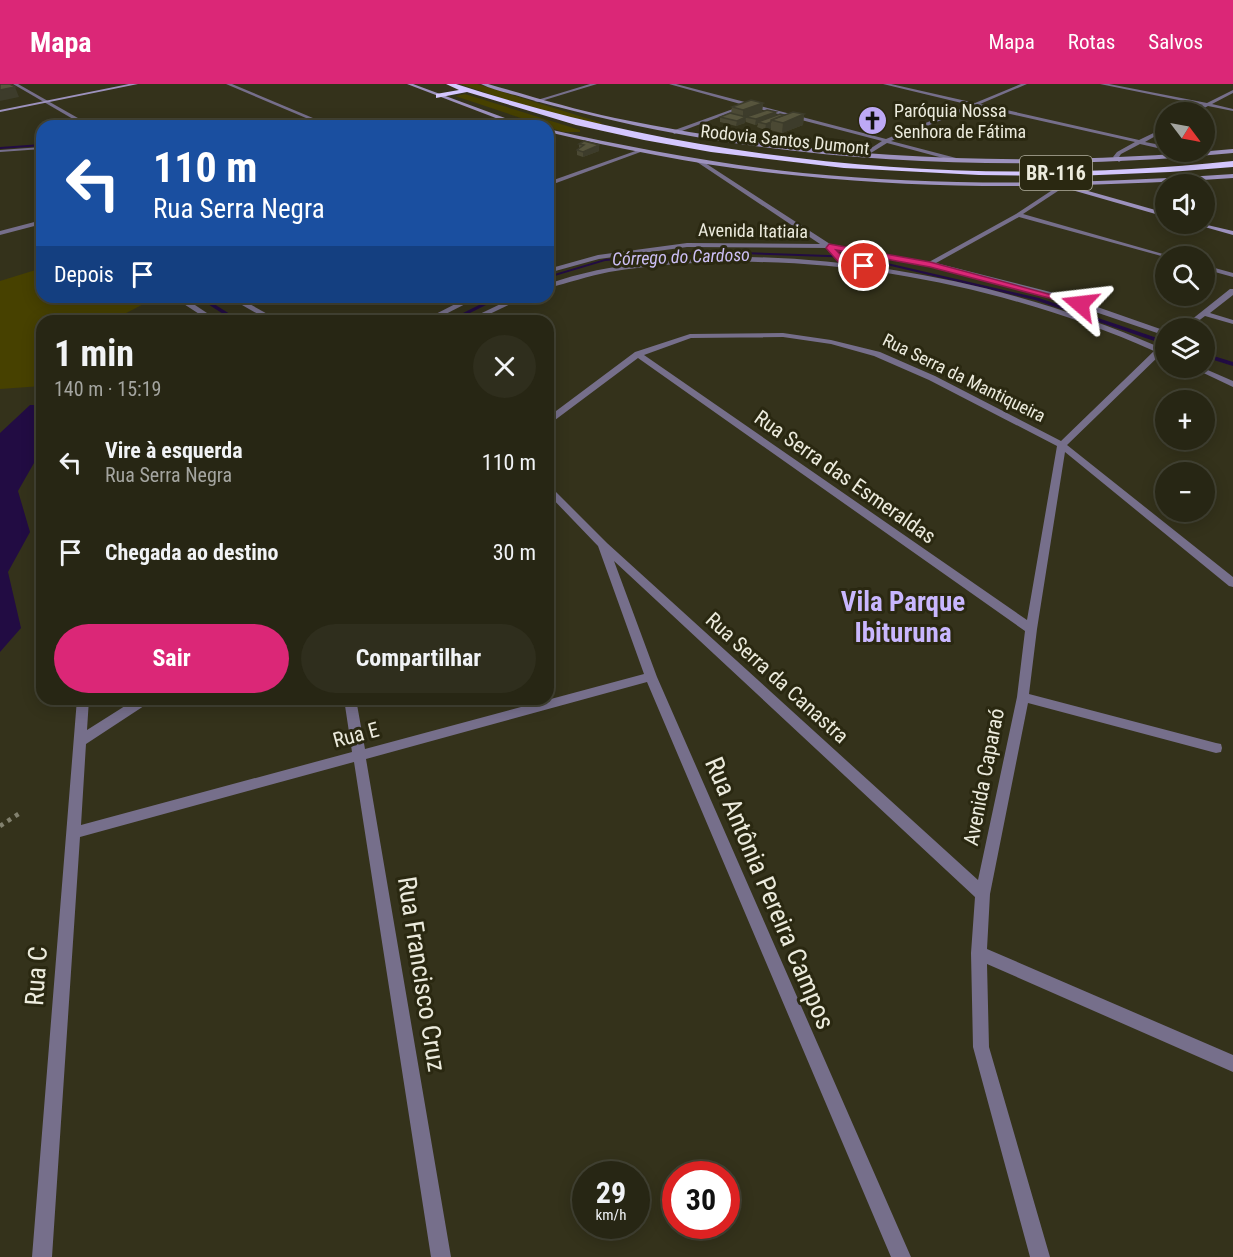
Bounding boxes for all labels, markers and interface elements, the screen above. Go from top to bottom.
text: Mapa [30,26,91,59]
text: Mapa [988,30,1035,54]
text: Rotas [1068,30,1115,54]
text: Salvos [1148,30,1203,54]
place label: Paróquia Nossa Senhora de Fátima [894,100,1026,142]
north arrow [1155,102,1215,162]
map controls [1155,102,1215,522]
church icon: Paróquia Nossa Senhora de Fátima [857,105,889,137]
street label: Rodovia Santos Dumont [700,120,871,159]
text: 110 m [153,143,258,192]
icon: left [54,144,132,222]
road number: BR-116 [1020,156,1092,190]
button: sound [1155,174,1215,234]
text: Rua Serra Negra [153,193,325,225]
street label: Avenida Itatiaia [698,219,808,242]
pin [838,240,889,291]
water label: Córrego do Cardoso [612,244,750,269]
button: search [1155,246,1215,306]
icon: arrive [847,249,880,282]
icon: arrive [126,258,159,291]
text: Depois [54,262,114,287]
position arrow [1048,272,1112,336]
button: layers [1155,318,1215,378]
street label: Rua Serra da Mantiqueira [880,329,1049,426]
text: 1 min [54,333,134,375]
button: close [473,335,536,398]
text: 140 m · 15:19 [54,377,161,401]
button: + [1155,390,1215,450]
street label: Rua Serra das Esmeraldas [750,405,940,549]
text: Vire à esquerda [105,438,243,463]
icon: left [54,446,87,479]
text: 110 m [482,450,536,475]
button: − [1155,462,1215,522]
text: Rua Serra Negra [105,463,232,487]
icon: arrive [54,536,87,569]
text: Chegada ao destino [105,540,279,565]
text: 30 m [493,540,536,565]
district label: Vila Parque Ibituruna [841,586,965,649]
street label: Rua Serra da Canastra [701,608,853,748]
button: Sair [54,624,289,693]
button: Compartilhar [301,624,536,693]
street label: Avenida Caparaó [959,706,1009,848]
street label: Rua E [330,717,382,753]
street label: Rua Antônia Pereira Campos [699,753,841,1033]
street label: Rua Francisco Cruz [392,874,452,1074]
street label: Rua C [19,945,53,1007]
speed limit sign: 30 [662,1161,740,1239]
text: 29 [596,1175,626,1210]
text: km/h [596,1206,626,1224]

